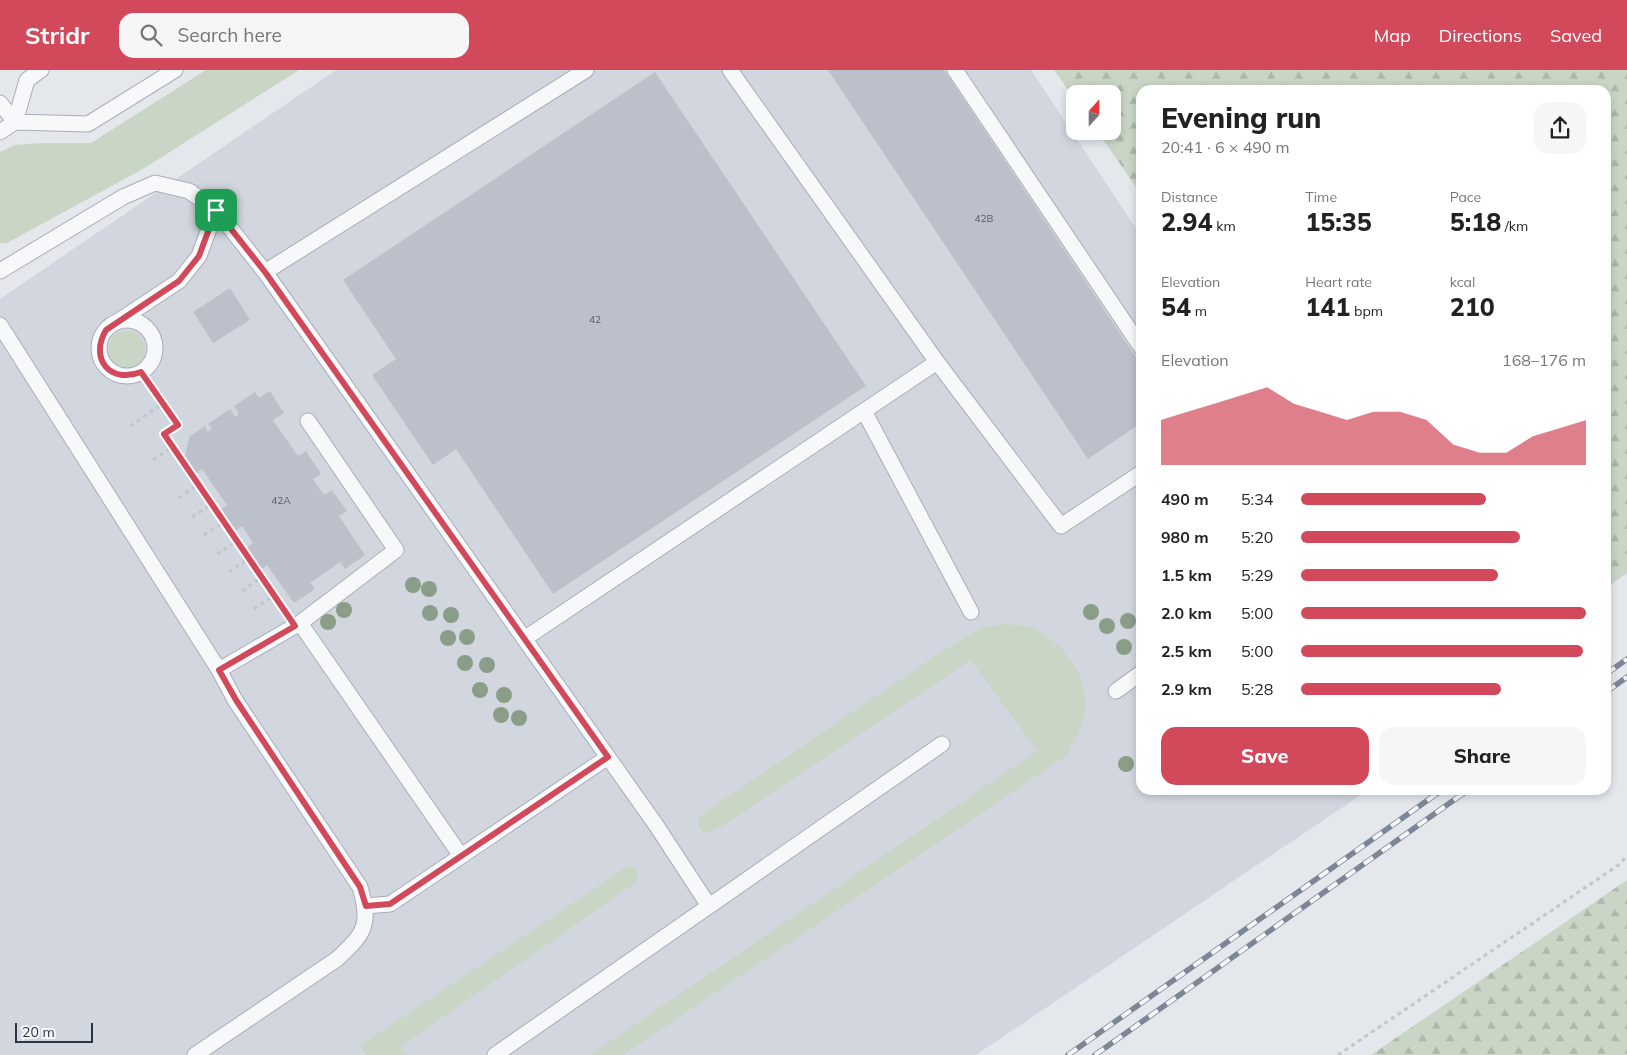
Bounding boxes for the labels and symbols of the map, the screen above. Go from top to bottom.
north arrow [1066,85,1121,140]
pin [195,189,237,231]
house number: 42B [975,212,994,225]
house number: 42 [589,313,601,326]
house number: 42A [271,494,291,507]
scale bar [15,1020,92,1043]

